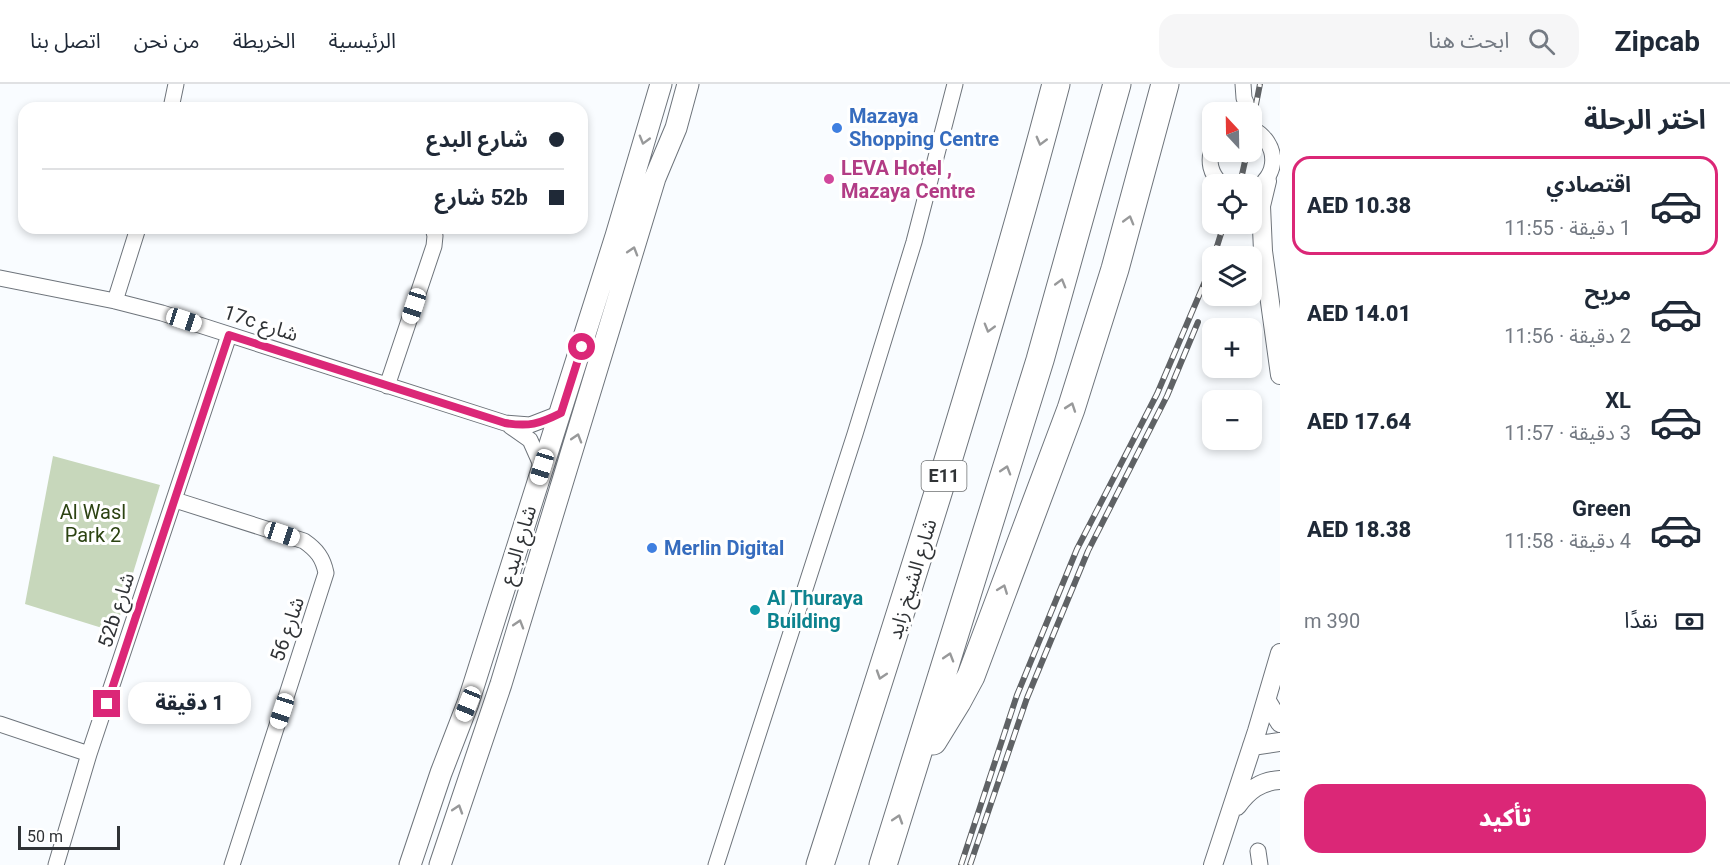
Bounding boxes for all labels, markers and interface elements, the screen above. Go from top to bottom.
search box [1159,14,1579,68]
icon: search [1525,25,1558,58]
text: Zipcab [1615,25,1700,58]
text: ابحث هنا [1428,28,1510,53]
text: اتصل بنا [30,29,101,53]
text: من نحن [134,29,200,53]
text: الخريطة [233,29,296,53]
text: الرئيسية [329,29,396,53]
north arrow [1202,102,1262,162]
map controls [1202,102,1262,450]
place label: Mazaya Shopping Centre [849,104,999,151]
text: اختر الرحلة [1584,104,1706,136]
marker: Mazaya Shopping Centre [830,121,844,135]
text: شارع البدع [426,127,528,152]
one-way arrow [639,134,651,145]
one-way arrow [1036,135,1048,145]
place label: LEVA Hotel , Mazaya Centre [841,156,976,203]
marker: LEVA Hotel , Mazaya Centre [822,172,836,186]
text: اقتصادي [1546,172,1631,197]
button: locate [1202,174,1262,234]
icon: car [1649,179,1703,233]
text: 52b شارع [434,185,528,210]
text: AED 10.38 [1307,193,1411,218]
one-way arrow [1122,215,1134,226]
text: 1 دقيقة · 11:55 [1504,216,1631,240]
one-way arrow [626,246,638,257]
button: layers [1202,246,1262,306]
one-way arrow [1054,279,1066,289]
text: مريح [1585,280,1631,305]
car [400,286,428,326]
icon: car [1649,287,1703,341]
street label: 17c شارع [220,300,301,349]
text: AED 14.01 [1307,301,1411,326]
car [164,306,204,334]
button: + [1202,318,1262,378]
one-way arrow [983,323,996,333]
text: 2 دقيقة · 11:56 [1504,324,1631,348]
route start [568,333,595,360]
text: XL [1605,388,1631,413]
button: − [1202,390,1262,450]
icon: car [1649,395,1703,449]
one-way arrow [1064,402,1077,412]
text: AED 17.64 [1307,409,1411,434]
text: 3 دقيقة · 11:57 [1504,421,1631,445]
one-way arrow [570,433,582,444]
car [528,447,556,487]
road number: E11 [922,461,966,491]
one-way arrow [999,465,1011,476]
text: Green [1572,496,1631,521]
park label: Al Wasl Park 2 [60,500,126,547]
street label: شارع البدع [495,502,544,588]
icon: car [1649,503,1703,557]
street label: شارع الشيخ زايد [882,516,945,643]
text: AED 18.38 [1307,517,1411,542]
car [262,520,302,548]
text: 4 دقيقة · 11:58 [1504,529,1631,553]
place label: Merlin Digital [664,536,784,560]
marker: Merlin Digital [645,541,659,555]
street label: 52b شارع [93,569,142,652]
one-way arrow [996,584,1008,595]
place label: Al Thuraya Building [767,586,863,633]
street label: شارع 56 [265,594,312,665]
marker: Al Thuraya Building [748,603,762,617]
icon: cash [1673,605,1706,638]
text: نقدًا [1624,608,1658,633]
text: 390 m [1304,609,1360,633]
one-way arrow [512,619,524,630]
one-way arrow [941,652,954,663]
one-way arrow [876,669,888,680]
callout: 1 دقيقة [128,683,251,725]
car [453,684,483,724]
route end [93,690,120,717]
text: 1 دقيقة [155,691,224,715]
car [268,691,296,731]
button: تأكيد [1304,784,1706,853]
one-way arrow [451,804,463,815]
one-way arrow [891,814,903,825]
scale bar [18,823,120,850]
text: 50 m [27,827,63,846]

